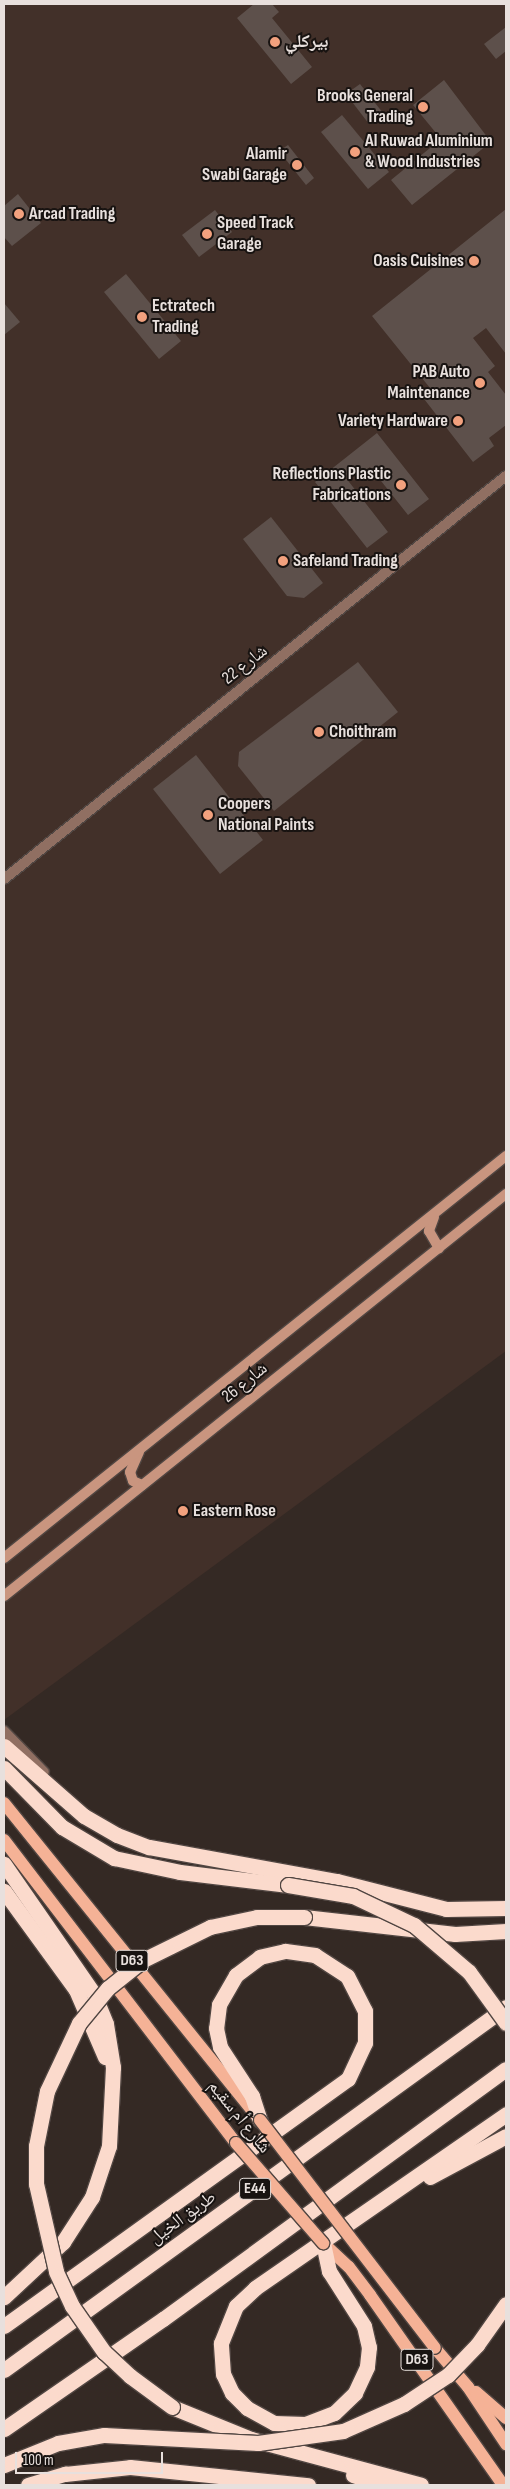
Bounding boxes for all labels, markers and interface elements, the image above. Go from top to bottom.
place label: بيركلي [285,31,328,53]
marker: بيركلي [269,36,281,48]
place label: Brooks General Trading [317,86,413,128]
marker: Brooks General Trading [417,101,429,113]
place label: Al Ruwad Aluminium & Wood Industries [365,131,493,173]
place label: Alamir Swabi Garage [202,144,287,186]
marker: Al Ruwad Aluminium & Wood Industries [349,146,361,158]
marker: Alamir Swabi Garage [291,159,303,171]
place label: Arcad Trading [29,203,115,225]
marker: Arcad Trading [13,208,25,220]
place label: Speed Track Garage [217,213,294,255]
marker: Speed Track Garage [201,228,213,240]
place label: Oasis Cuisines [373,250,464,272]
marker: Oasis Cuisines [468,255,480,267]
place label: Ectratech Trading [152,296,215,338]
marker: Ectratech Trading [136,311,148,323]
place label: PAB Auto Maintenance [387,362,470,404]
marker: PAB Auto Maintenance [474,377,486,389]
place label: Variety Hardware [338,410,448,432]
marker: Variety Hardware [452,415,464,427]
place label: Reflections Plastic Fabrications [273,464,391,506]
marker: Reflections Plastic Fabrications [395,479,407,491]
place label: Safeland Trading [293,550,398,572]
marker: Safeland Trading [277,555,289,567]
street label: شارع 22 [218,641,272,689]
place label: Choithram [329,721,396,743]
marker: Choithram [313,726,325,738]
place label: Coopers National Paints [218,794,314,836]
marker: Coopers National Paints [202,809,214,821]
street label: شارع 26 [218,1358,272,1408]
place label: Eastern Rose [193,1500,276,1522]
marker: Eastern Rose [177,1505,189,1517]
road number: D63 [114,1948,150,1974]
street label: شارع أم سقيم [203,2076,275,2158]
road number: E44 [239,2176,271,2202]
street label: طريق الخيل [146,2187,220,2249]
road number: D63 [400,2346,434,2374]
scale bar [18,2442,165,2474]
text: 100 m [23,2451,54,2470]

